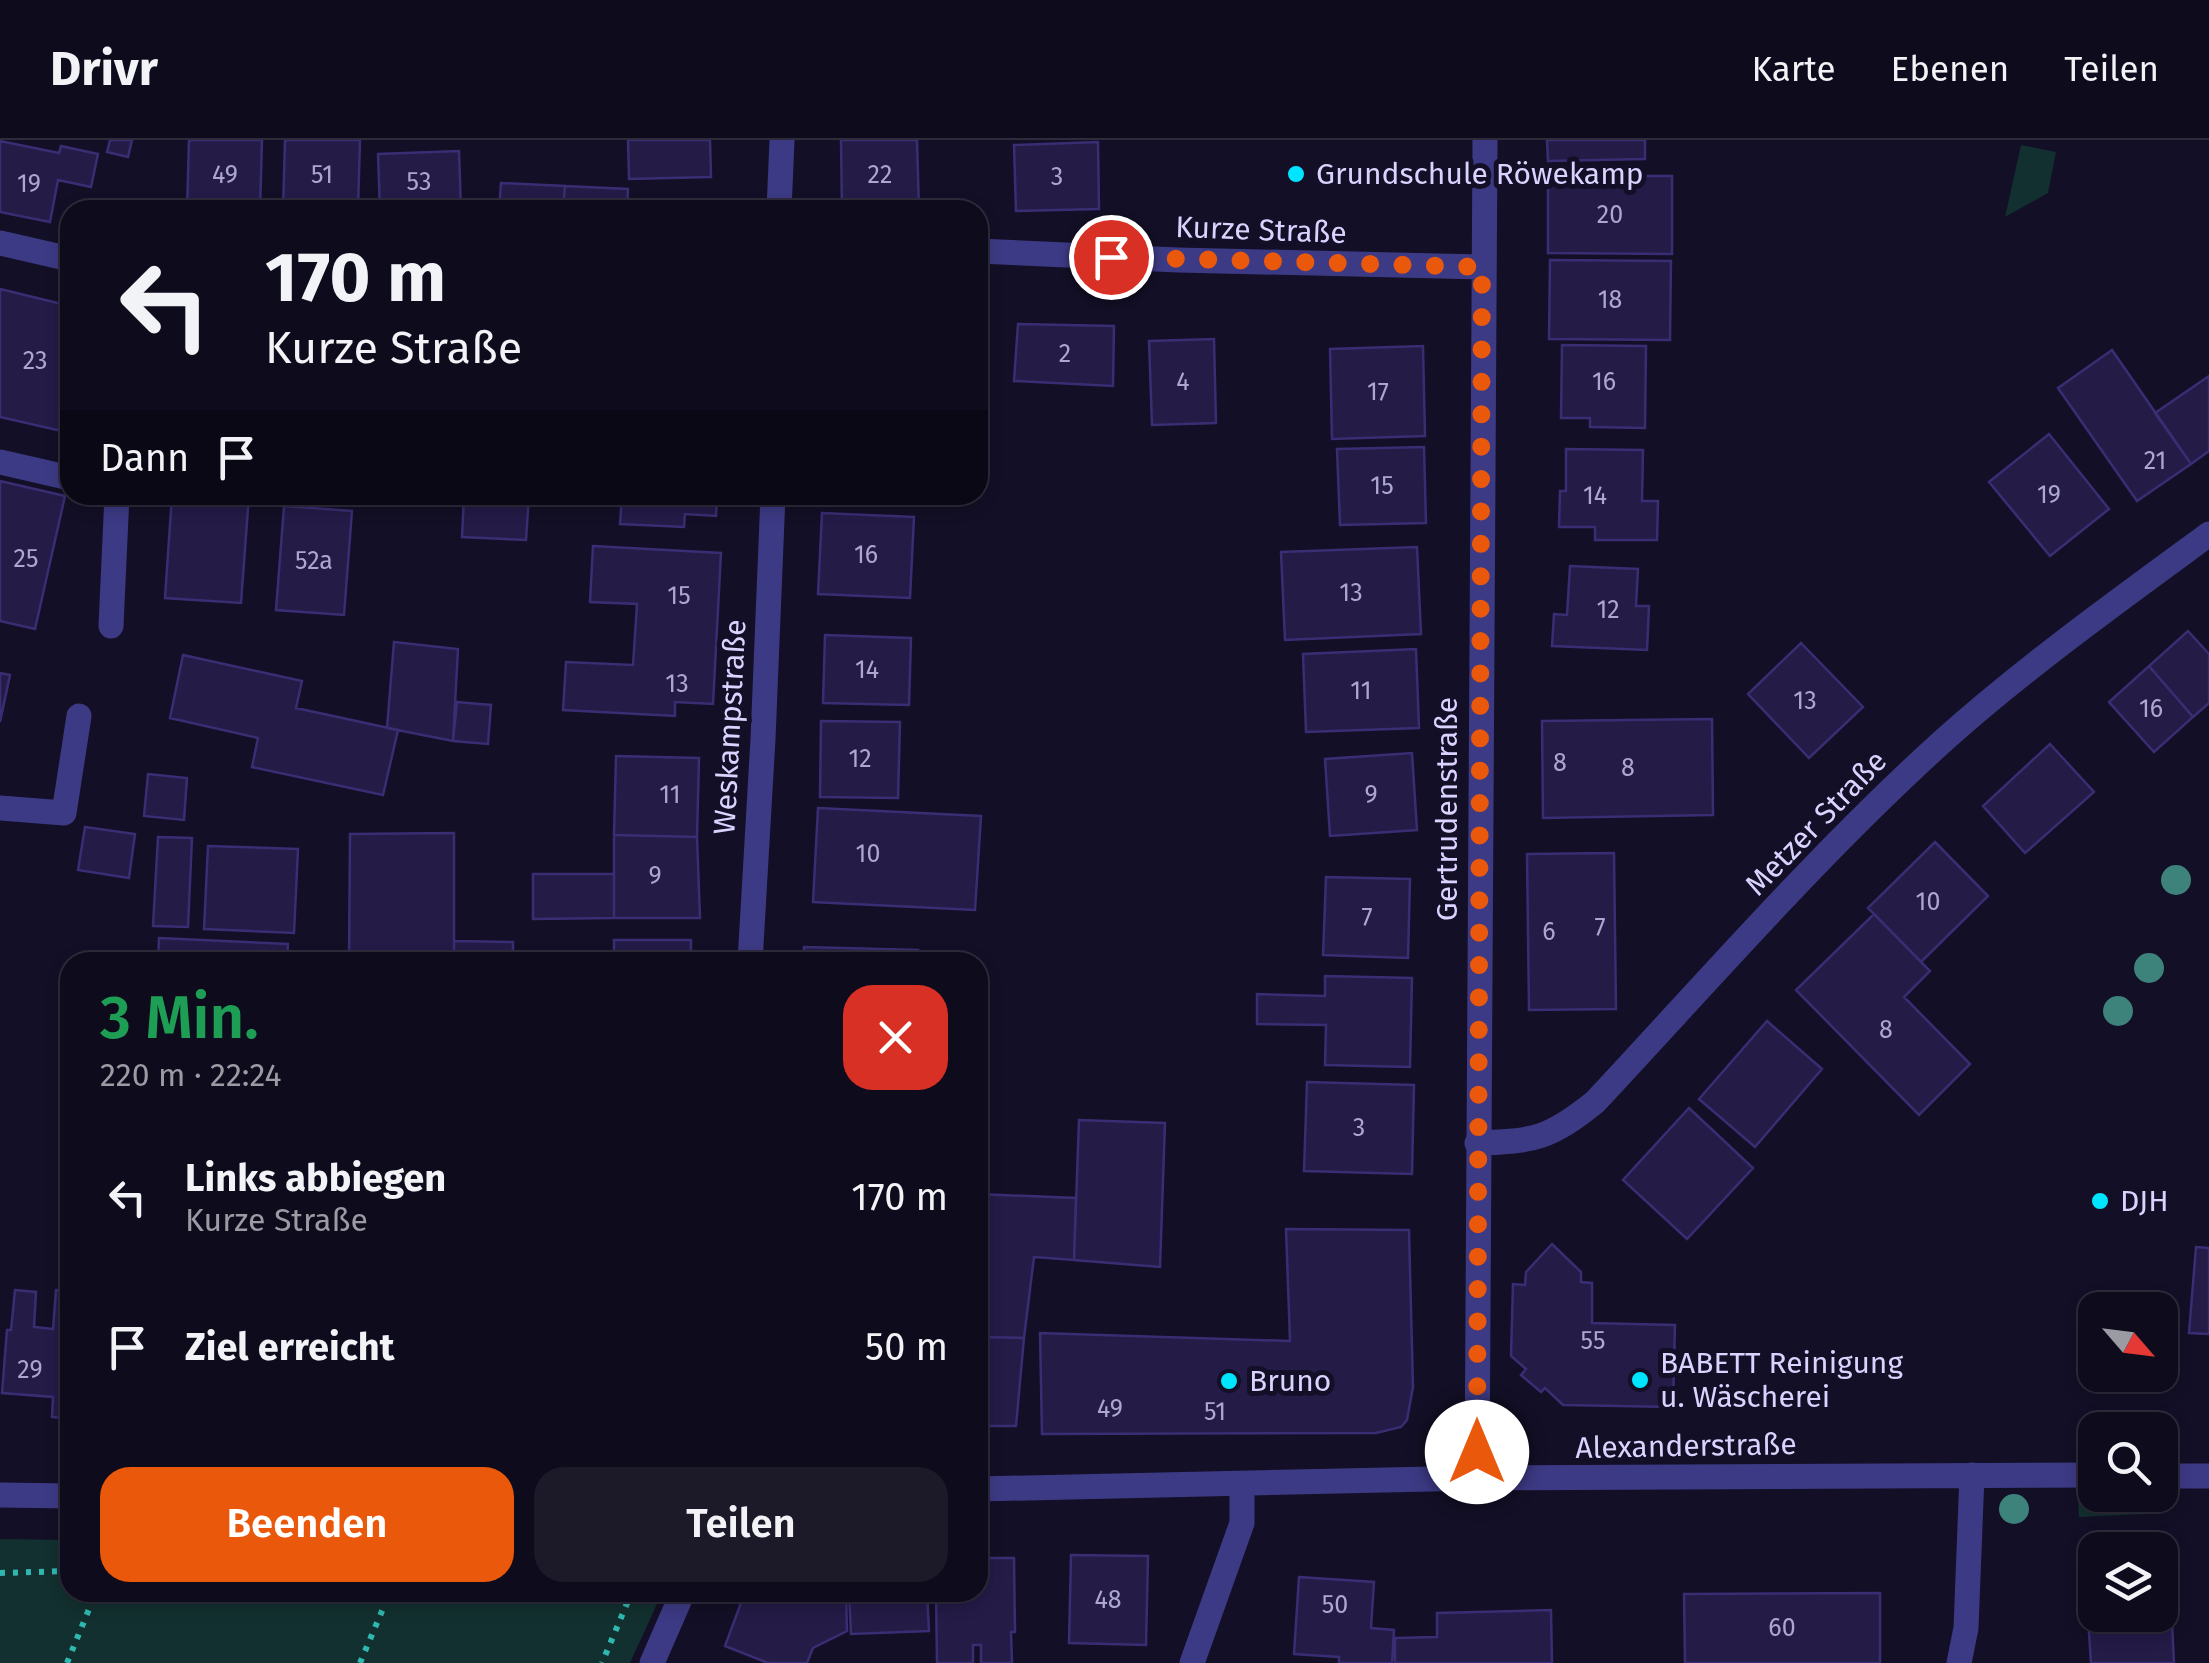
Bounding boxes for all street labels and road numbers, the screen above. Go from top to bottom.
street label: Kurze Straße [1175,209,1347,251]
street label: Weskampstraße [706,618,754,836]
street label: Gertrudenstraße [1429,697,1465,921]
street label: Metzer Straße [1738,743,1894,903]
street label: Alexanderstraße [1575,1426,1797,1466]

